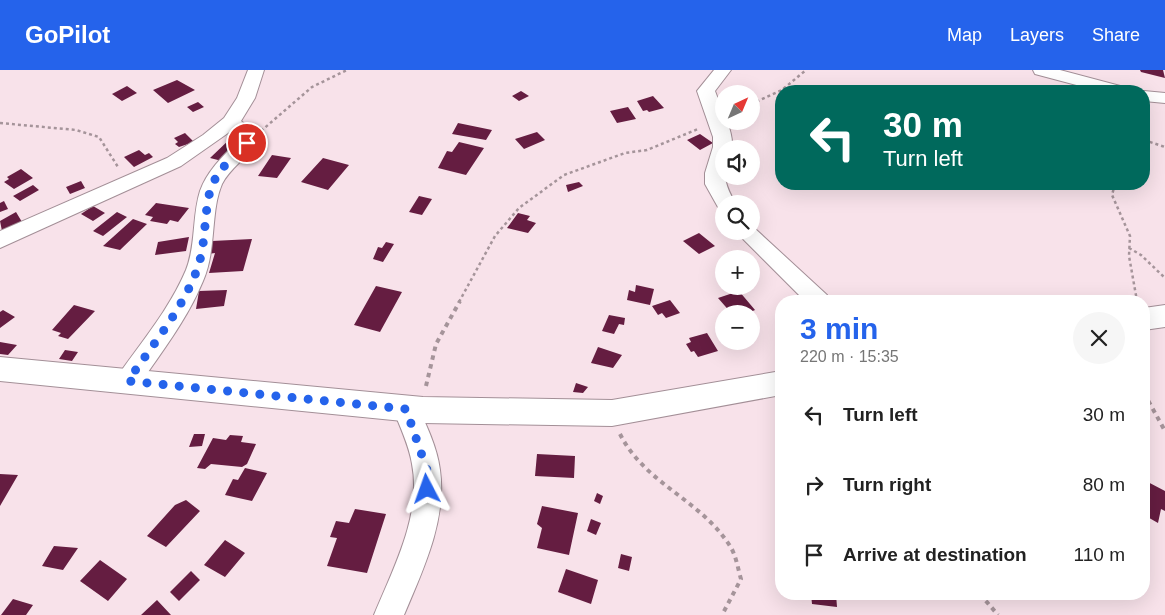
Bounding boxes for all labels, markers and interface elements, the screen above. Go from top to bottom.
text: GoPilot [25,21,110,48]
text: Map [947,25,982,45]
text: Layers [1010,25,1064,45]
text: Share [1092,25,1140,45]
north arrow [715,85,760,130]
map controls [715,85,760,350]
icon: left [800,105,865,170]
text: 30 m [883,105,963,144]
pin [226,122,268,164]
icon: arrive [233,129,261,157]
button: sound [715,140,760,185]
text: Turn left [883,146,963,171]
button: search [715,195,760,240]
button: + [715,250,760,295]
button: − [715,305,760,350]
text: 3 min [800,312,878,345]
button: close [1073,312,1125,364]
text: 220 m · 15:35 [800,348,899,365]
icon: left [800,401,828,429]
text: Turn left [843,404,918,425]
text: 30 m [1083,404,1125,425]
position arrow [400,462,452,514]
icon: right [800,471,828,499]
text: Turn right [843,474,931,495]
text: 80 m [1083,474,1125,495]
icon: arrive [800,541,828,569]
text: Arrive at destination [843,544,1027,565]
text: 110 m [1074,544,1125,565]

